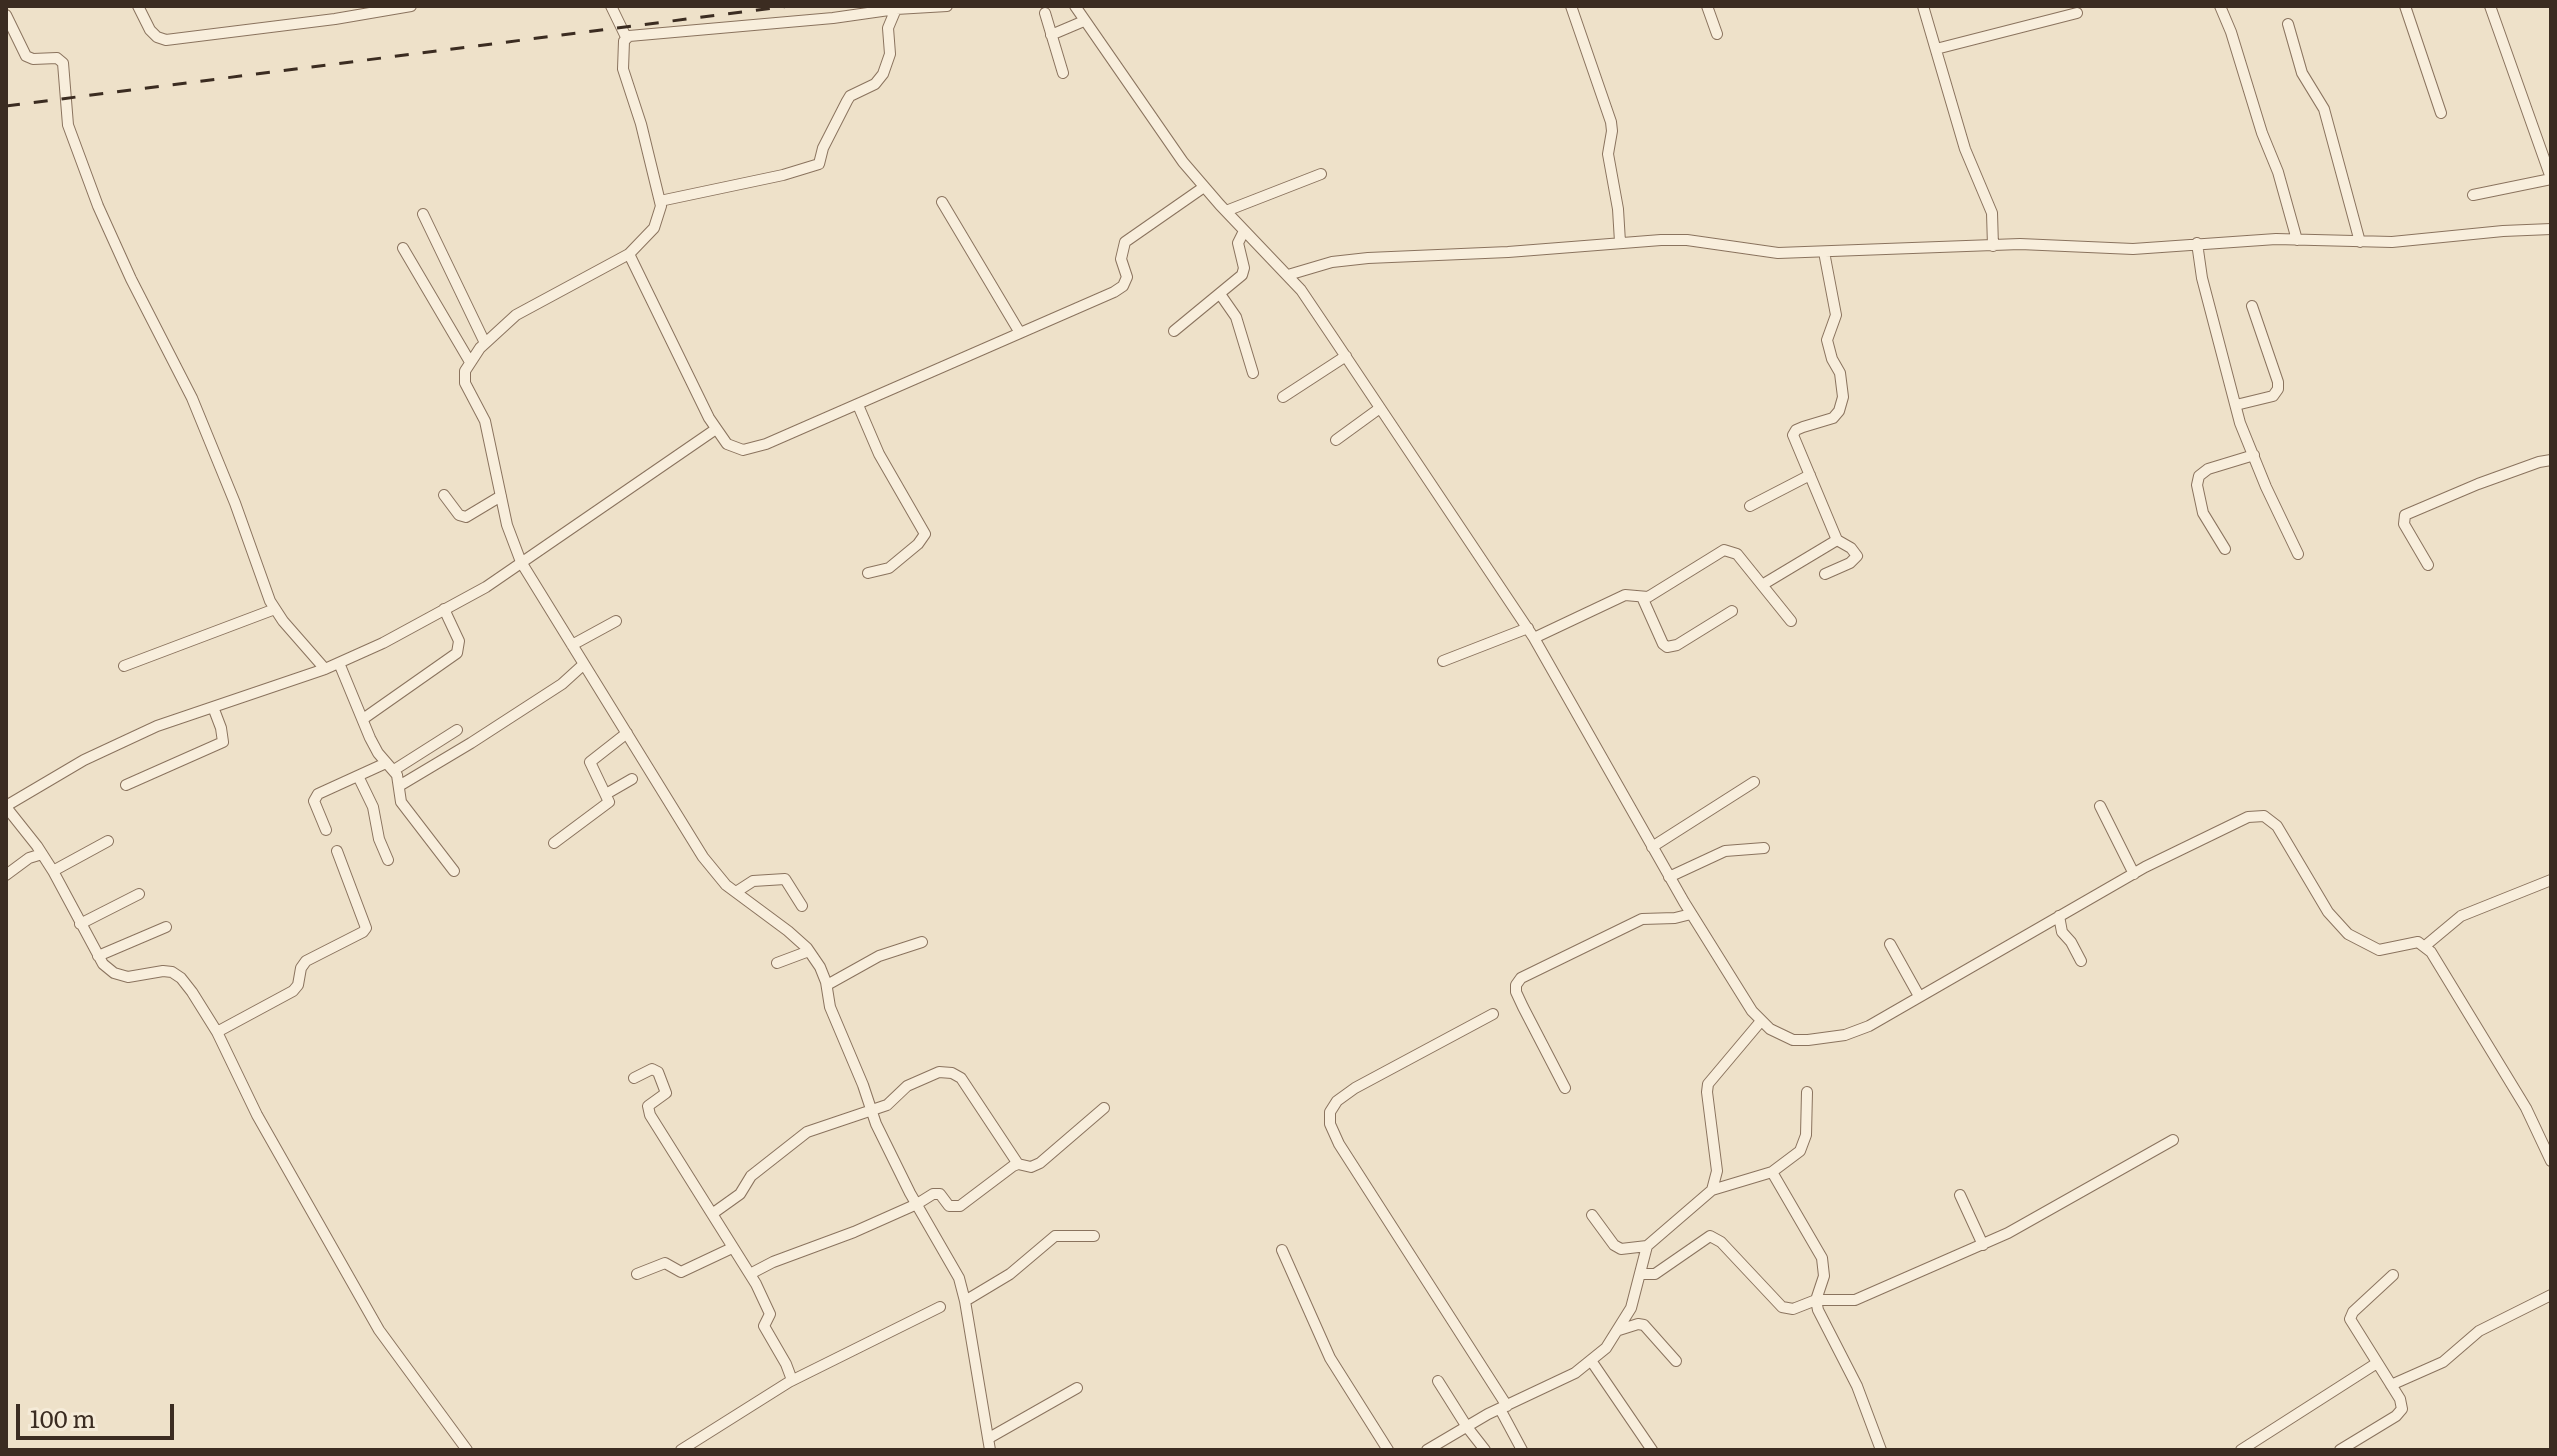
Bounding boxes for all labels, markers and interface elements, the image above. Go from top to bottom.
scale bar [20,1388,178,1438]
text: 100 m [30,1400,96,1435]

